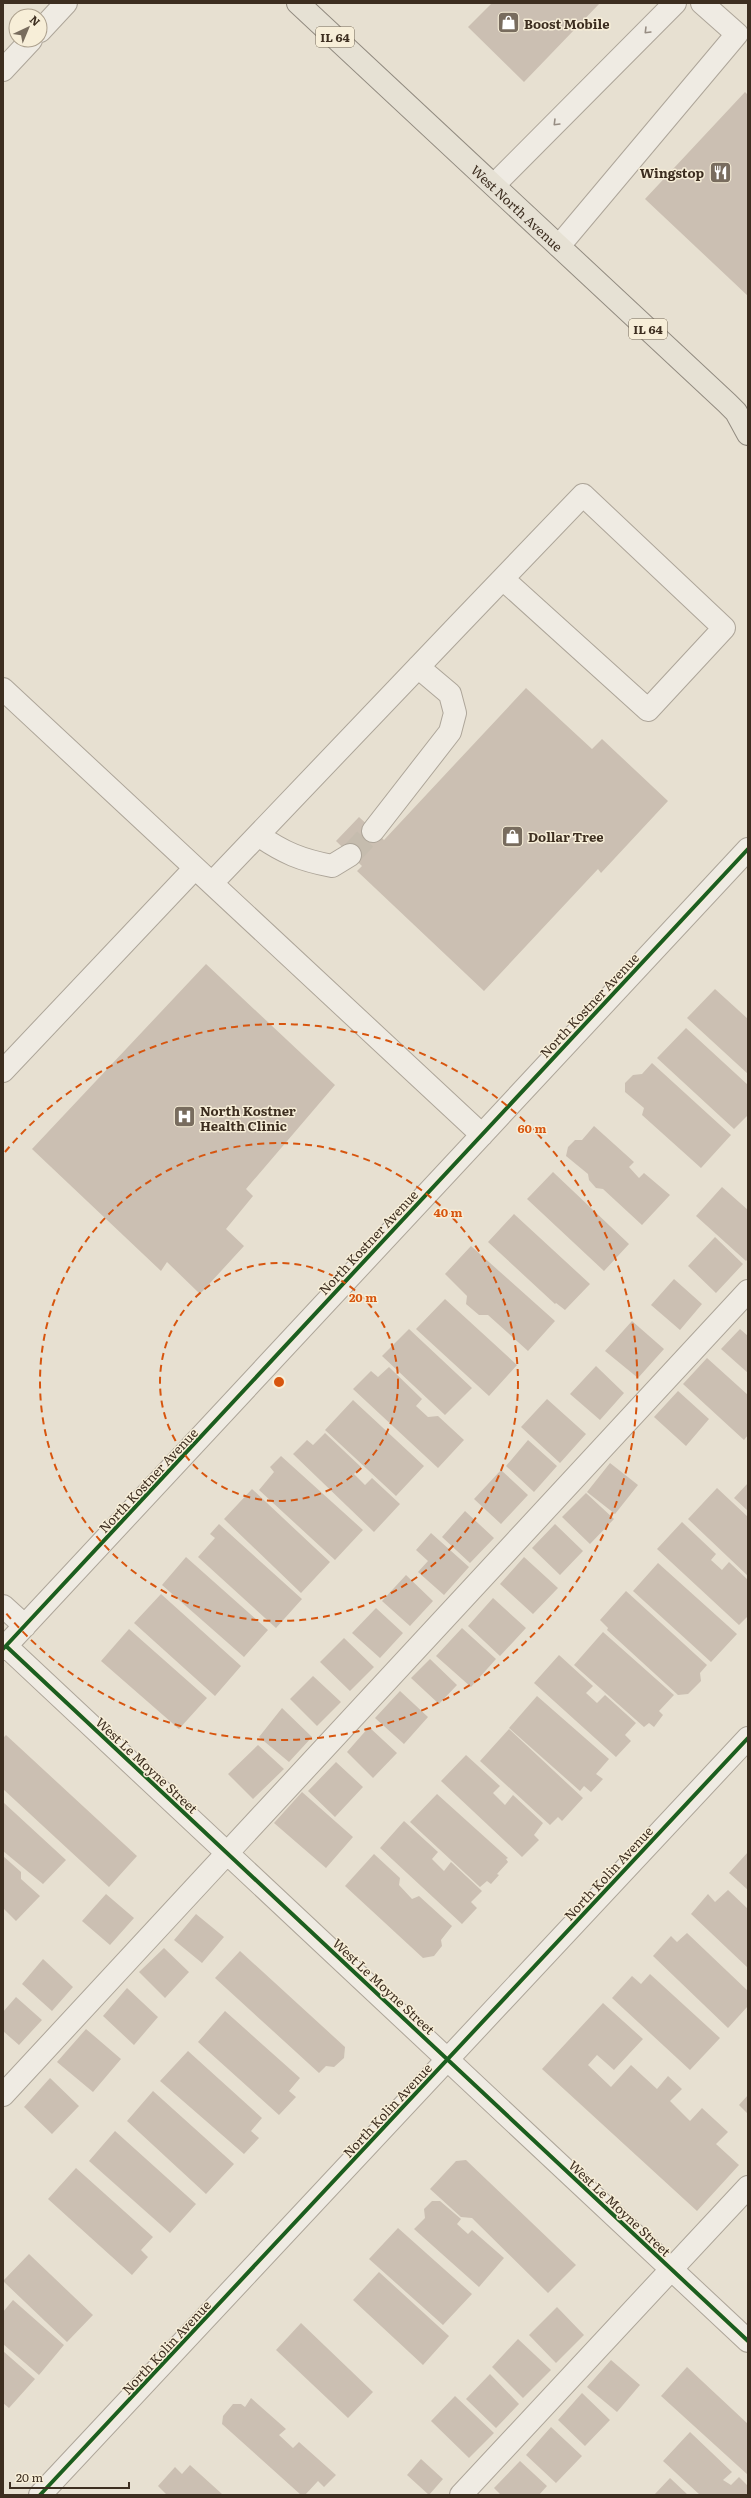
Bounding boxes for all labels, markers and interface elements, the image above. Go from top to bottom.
north arrow [8,8,48,48]
shop icon: Boost Mobile [495,10,521,36]
text: N [27,11,45,29]
place label: Boost Mobile [524,14,610,33]
one-way arrow [644,26,652,34]
road number: IL 64 [316,27,354,47]
one-way arrow [553,118,561,126]
restaurant icon: Wingstop [707,159,733,185]
street label: West North Avenue [467,160,568,255]
place label: Wingstop [640,163,704,182]
road number: IL 64 [629,319,667,339]
shop icon: Dollar Tree [499,823,525,849]
place label: Dollar Tree [528,827,604,846]
street label: North Kostner Avenue [535,948,643,1062]
place label: North Kostner Health Clinic [200,1101,296,1135]
hospital icon: North Kostner Health Clinic [172,1104,198,1130]
text: 60 m [518,1119,546,1137]
street label: North Kostner Avenue [314,1185,422,1299]
text: 40 m [434,1203,463,1221]
text: 20 m [349,1288,377,1306]
centre of rings [272,1375,286,1389]
street label: North Kostner Avenue [94,1423,202,1537]
street label: West Le Moyne Street [92,1713,203,1818]
street label: North Kolin Avenue [559,1821,657,1924]
street label: West Le Moyne Street [329,1934,440,2039]
street label: North Kolin Avenue [338,2058,436,2161]
street label: West Le Moyne Street [565,2156,676,2261]
street label: North Kolin Avenue [117,2295,215,2398]
scale bar [10,2464,129,2490]
text: 20 m [16,2468,43,2486]

